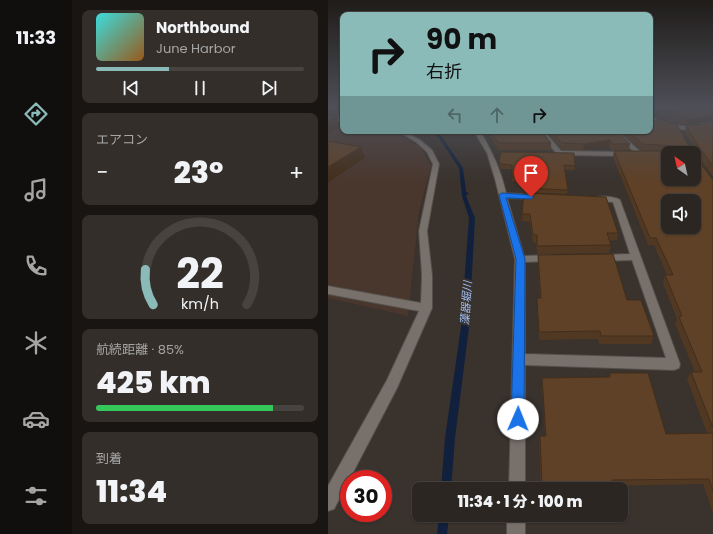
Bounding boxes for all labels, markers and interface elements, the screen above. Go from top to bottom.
text: Northbound [156,17,250,38]
text: 90 m [426,20,497,59]
text: 11:33 [16,25,56,50]
icon: right [360,28,412,80]
text: June Harbor [156,39,236,58]
text: 右折 [426,59,462,84]
icon: previous [120,77,142,99]
icon: pause [189,77,211,99]
icon: next [258,77,280,99]
icon: directions [22,100,50,128]
icon: left [444,104,466,126]
icon: ahead [486,104,508,126]
icon: right [528,104,550,126]
text: エアコン [96,130,148,149]
north arrow [661,146,701,186]
map controls [661,146,701,234]
text: 23° [174,151,223,194]
pin [514,156,548,197]
text: − [96,157,108,188]
text: + [289,157,304,188]
icon: arrive [520,162,542,184]
icon: music [22,176,50,204]
button: sound [661,194,701,234]
text: 22 [176,244,224,303]
icon: phone [22,252,50,280]
water label: 藻器堀川 [456,279,476,326]
text: km/h [181,294,219,314]
icon: climate [22,329,50,357]
text: 航続距離 · 85% [96,340,184,359]
text: 425 km [96,361,211,404]
position arrow [497,398,539,440]
icon: car [22,405,50,433]
text: 到着 [96,449,122,468]
text: 11:34 [96,470,167,513]
speed limit sign: 30 [340,470,392,522]
icon: filters [22,482,50,510]
text: 11:34 · 1 分 · 100 m [458,491,582,512]

